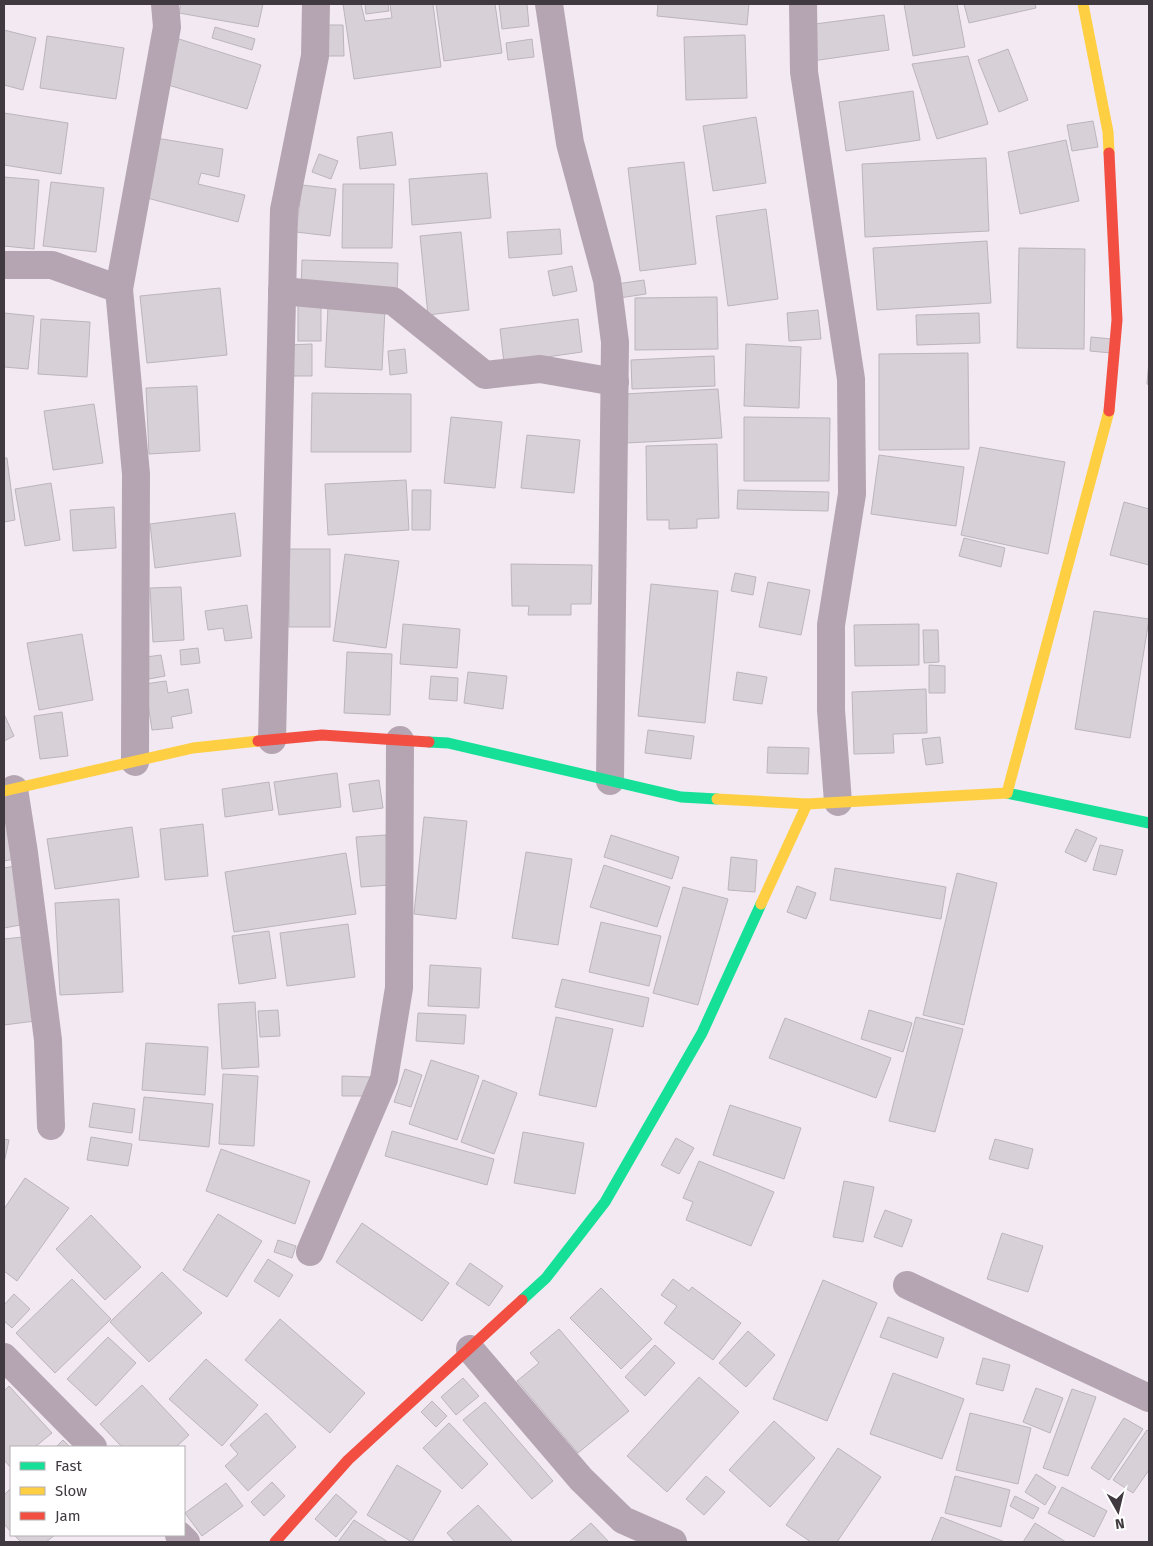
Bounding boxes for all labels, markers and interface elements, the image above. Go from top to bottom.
legend [10,1446,185,1536]
text: Fast [55,1457,82,1475]
text: Slow [55,1482,87,1500]
north arrow [1093,1486,1143,1536]
text: Jam [55,1507,81,1525]
text: N [1114,1514,1126,1532]

